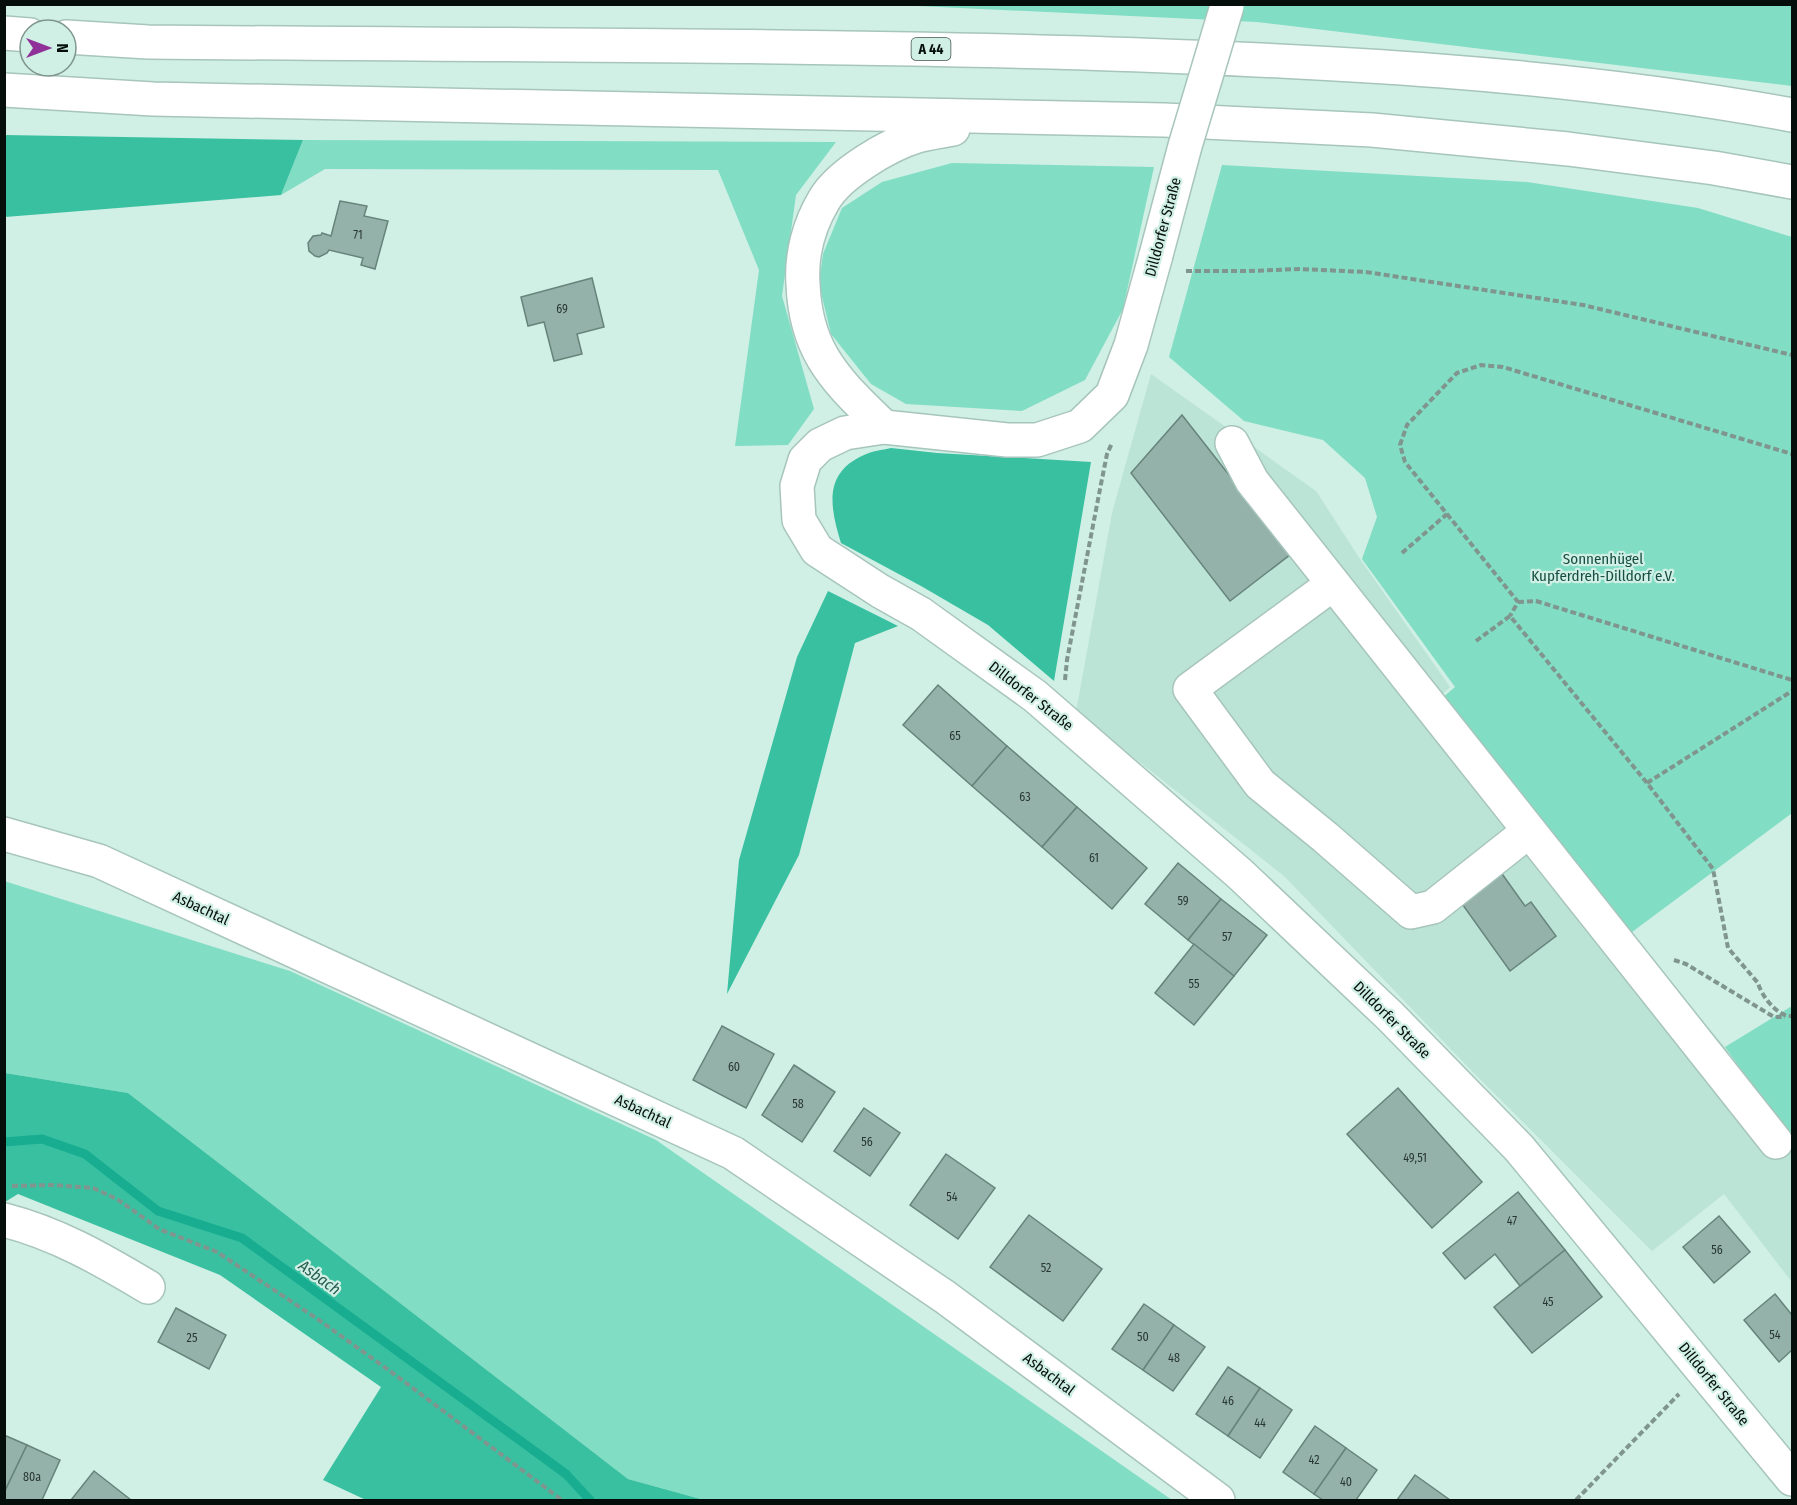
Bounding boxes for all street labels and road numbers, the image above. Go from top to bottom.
road number: A 44 [912,38,950,60]
street label: Dilldorfer Straße [1141,175,1185,279]
street label: Dilldorfer Straße [985,657,1077,735]
street label: Asbachtal [170,887,232,929]
street label: Dilldorfer Straße [1350,978,1434,1062]
street label: Asbachtal [612,1090,674,1132]
street label: Dilldorfer Straße [1675,1339,1753,1429]
street label: Asbachtal [1020,1349,1078,1399]

